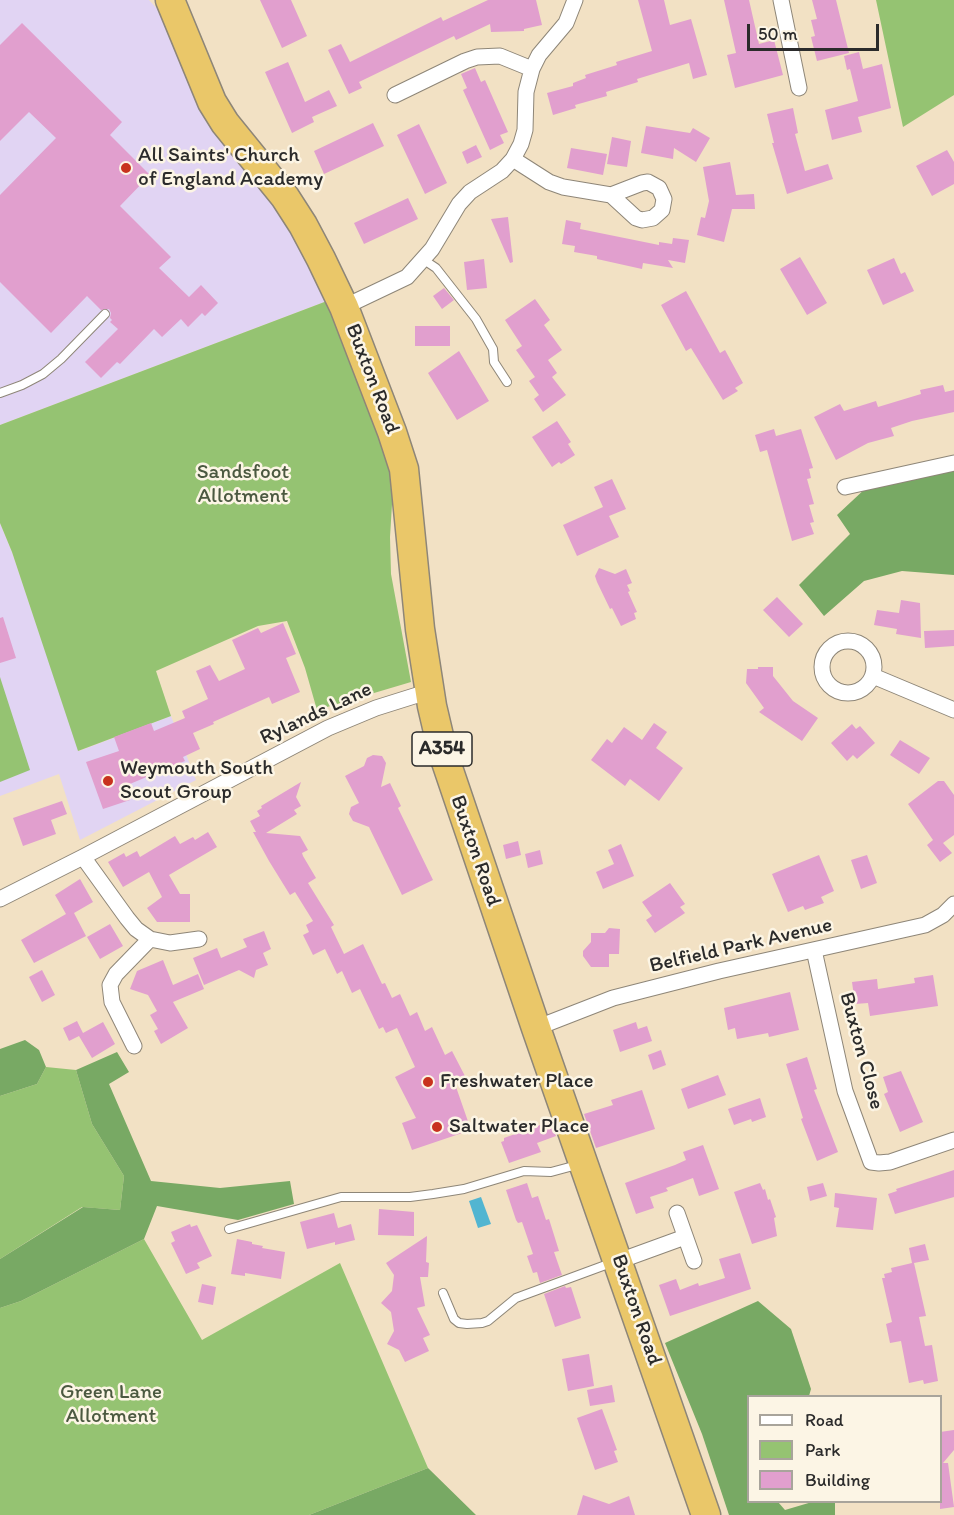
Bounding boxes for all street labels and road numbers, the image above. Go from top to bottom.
street label: Buxton Road [339,320,405,438]
street label: Rylands Lane [256,677,376,751]
road number: A354 [412,732,472,766]
street label: Buxton Road [444,792,506,910]
street label: Belfield Park Avenue [647,913,835,979]
street label: Buxton Close [833,990,889,1112]
street label: Buxton Road [605,1251,667,1369]

